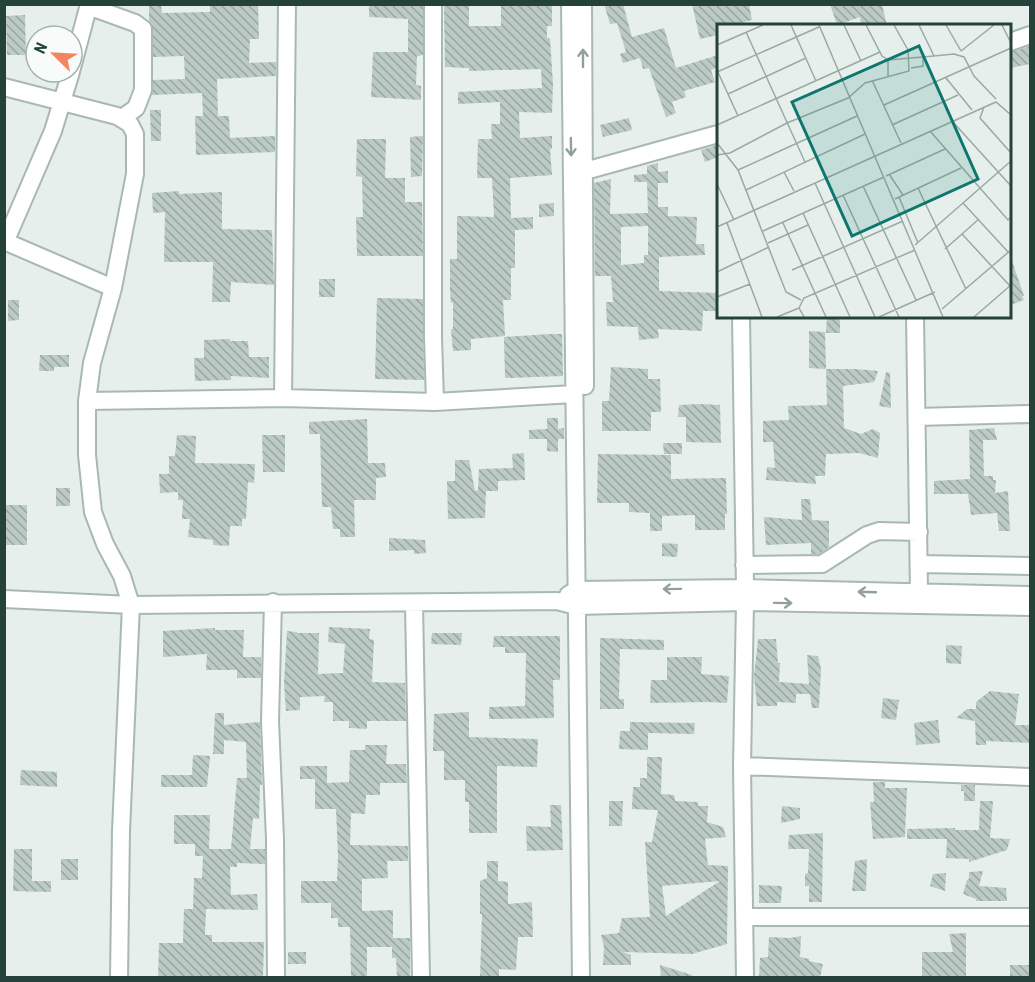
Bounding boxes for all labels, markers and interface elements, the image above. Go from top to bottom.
north arrow [24,24,84,84]
inset map [717,24,1011,318]
text: N [30,40,51,56]
one-way arrow [577,49,589,69]
one-way arrow [565,136,577,156]
one-way arrow [663,583,683,594]
one-way arrow [858,586,878,597]
one-way arrow [772,597,792,608]

